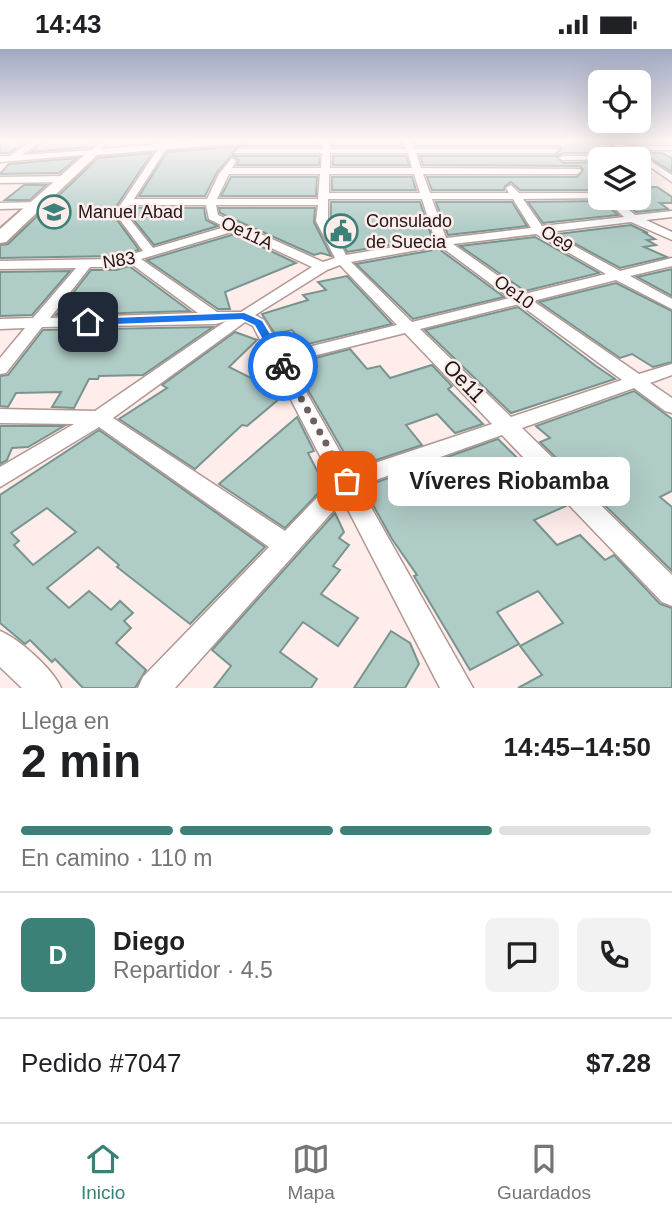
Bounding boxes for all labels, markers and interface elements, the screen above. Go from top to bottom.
text: 14:43 [35,9,102,39]
map controls [588,70,651,210]
button: locate [588,70,651,133]
button: layers [588,147,651,210]
school or university icon: Manuel Abad [35,193,73,231]
place label: Manuel Abad [78,202,183,222]
place label: Consulado de Suecia [366,211,452,252]
street label: Oe11A [218,212,276,254]
public building icon: Consulado de Suecia [322,212,360,250]
street label: Oe9 [537,221,577,257]
street label: N83 [101,248,137,272]
street label: Oe10 [490,271,538,313]
pin [58,292,118,352]
icon: home [69,303,107,341]
courier [248,331,318,401]
icon: bike [264,347,302,385]
street label: Oe11 [439,355,490,407]
pin [317,451,377,511]
callout: Víveres Riobamba [389,457,630,506]
icon: bag [328,462,366,500]
text: Víveres Riobamba [409,468,609,494]
text: Llega en [21,708,109,734]
text: 14:45–14:50 [504,732,651,762]
text: 2 min [21,735,141,787]
text: En camino · 110 m [21,845,212,871]
button: chat [485,918,559,992]
button: phone [577,918,651,992]
text: Diego [113,926,185,956]
text: D [49,940,67,970]
text: Repartidor · 4.5 [113,957,273,983]
text: Pedido #7047 [21,1048,181,1078]
text: $7.28 [586,1048,651,1078]
tab: Inicio [81,1140,125,1204]
tab: Mapa [287,1140,335,1204]
tab: Guardados [497,1140,591,1204]

